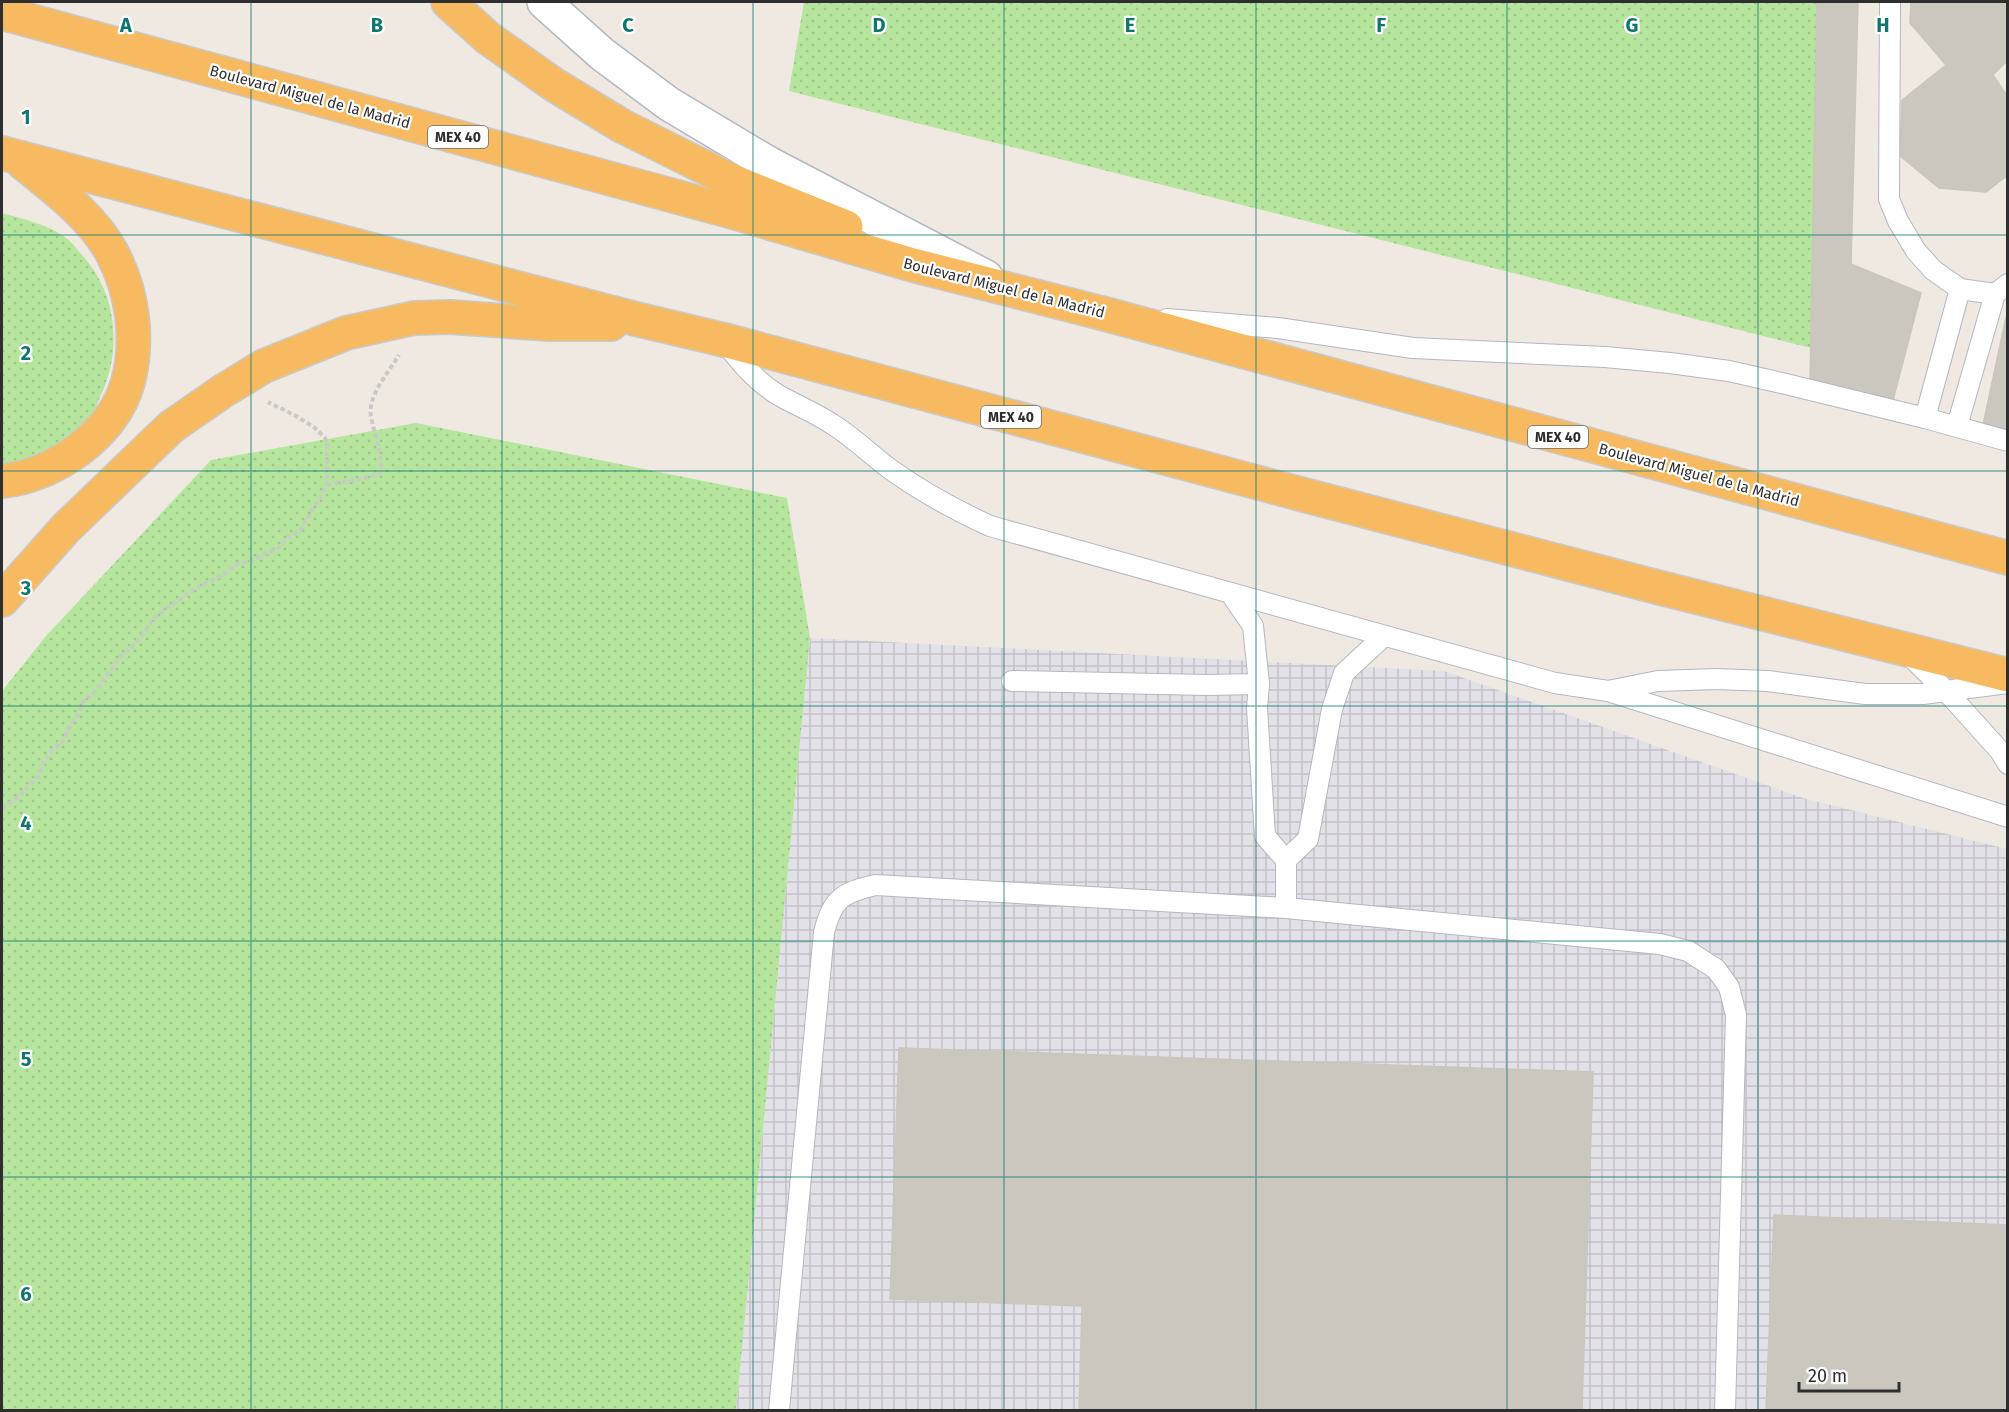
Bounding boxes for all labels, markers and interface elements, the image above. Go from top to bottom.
text: A [119,13,133,37]
text: B [371,13,383,37]
text: C [622,13,634,37]
text: D [872,13,886,37]
text: E [1125,13,1135,37]
text: F [1376,13,1386,37]
text: G [1626,13,1638,37]
text: H [1876,13,1890,37]
street label: Boulevard Miguel de la Madrid [208,62,412,132]
text: 1 [21,105,31,129]
road number: MEX 40 [428,126,488,148]
street label: Boulevard Miguel de la Madrid [901,254,1107,322]
text: 2 [21,341,31,365]
road number: MEX 40 [981,406,1041,428]
road number: MEX 40 [1528,426,1588,448]
street label: Boulevard Miguel de la Madrid [1597,440,1801,510]
text: 3 [20,576,31,600]
text: 4 [20,811,32,835]
text: 5 [21,1047,32,1071]
text: 6 [20,1282,32,1306]
scale bar [1799,1355,1900,1393]
text: 20 m [1808,1365,1847,1387]

